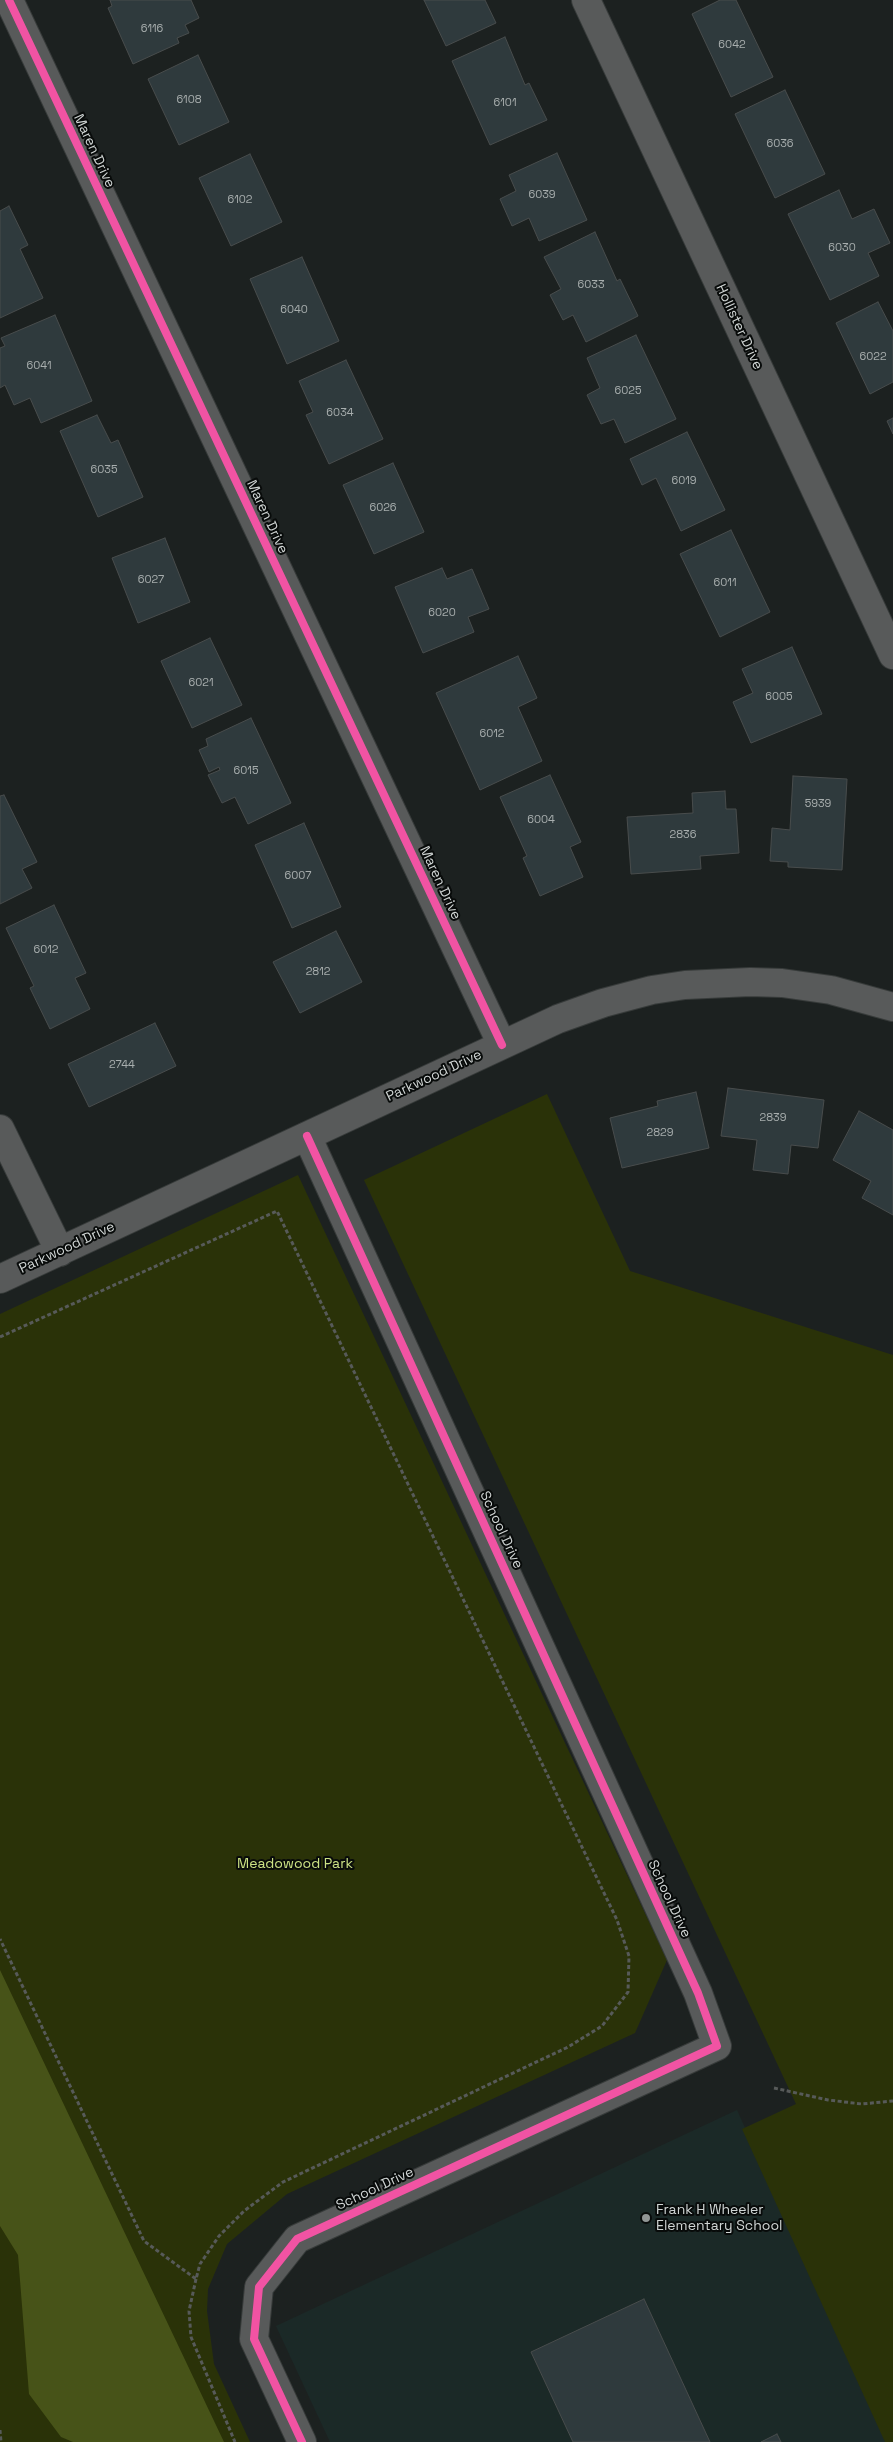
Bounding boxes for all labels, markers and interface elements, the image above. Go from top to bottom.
house number: 6116 [141,22,163,36]
house number: 6042 [718,38,746,52]
house number: 6108 [176,93,202,107]
house number: 6101 [494,96,516,110]
street label: Maren Drive [70,112,118,190]
house number: 6036 [766,137,794,151]
house number: 6039 [528,188,556,202]
house number: 6102 [228,193,252,207]
house number: 6030 [828,241,856,255]
house number: 6033 [577,278,605,292]
street label: Hollister Drive [712,282,766,372]
house number: 6040 [280,303,308,317]
house number: 6022 [859,350,887,364]
house number: 6041 [27,359,51,373]
house number: 6025 [614,384,642,398]
house number: 6034 [326,406,354,420]
house number: 6035 [90,463,118,477]
house number: 6019 [671,474,697,488]
street label: Maren Drive [243,478,291,556]
house number: 6026 [369,501,397,515]
house number: 6027 [138,573,164,587]
house number: 6011 [714,576,736,590]
house number: 6020 [428,606,456,620]
house number: 6021 [188,676,214,690]
house number: 6005 [765,690,793,704]
house number: 6012 [479,727,505,741]
house number: 6015 [234,764,258,778]
house number: 5939 [805,797,831,811]
house number: 6004 [527,813,555,827]
house number: 2836 [670,828,696,842]
street label: Maren Drive [416,844,464,922]
house number: 6007 [285,869,311,883]
house number: 6012 [33,943,59,957]
house number: 2812 [306,965,330,979]
street label: Parkwood Drive [383,1046,485,1106]
house number: 2744 [109,1058,135,1072]
house number: 2839 [760,1111,786,1125]
house number: 2829 [647,1126,673,1140]
street label: Parkwood Drive [16,1218,118,1278]
street label: School Drive [476,1489,526,1571]
park label: Meadowood Park [237,1856,353,1872]
street label: School Drive [644,1858,694,1940]
street label: School Drive [334,2164,416,2214]
place label: Frank H Wheeler Elementary School [656,2202,782,2234]
marker: Frank H Wheeler Elementary School [640,2212,652,2224]

